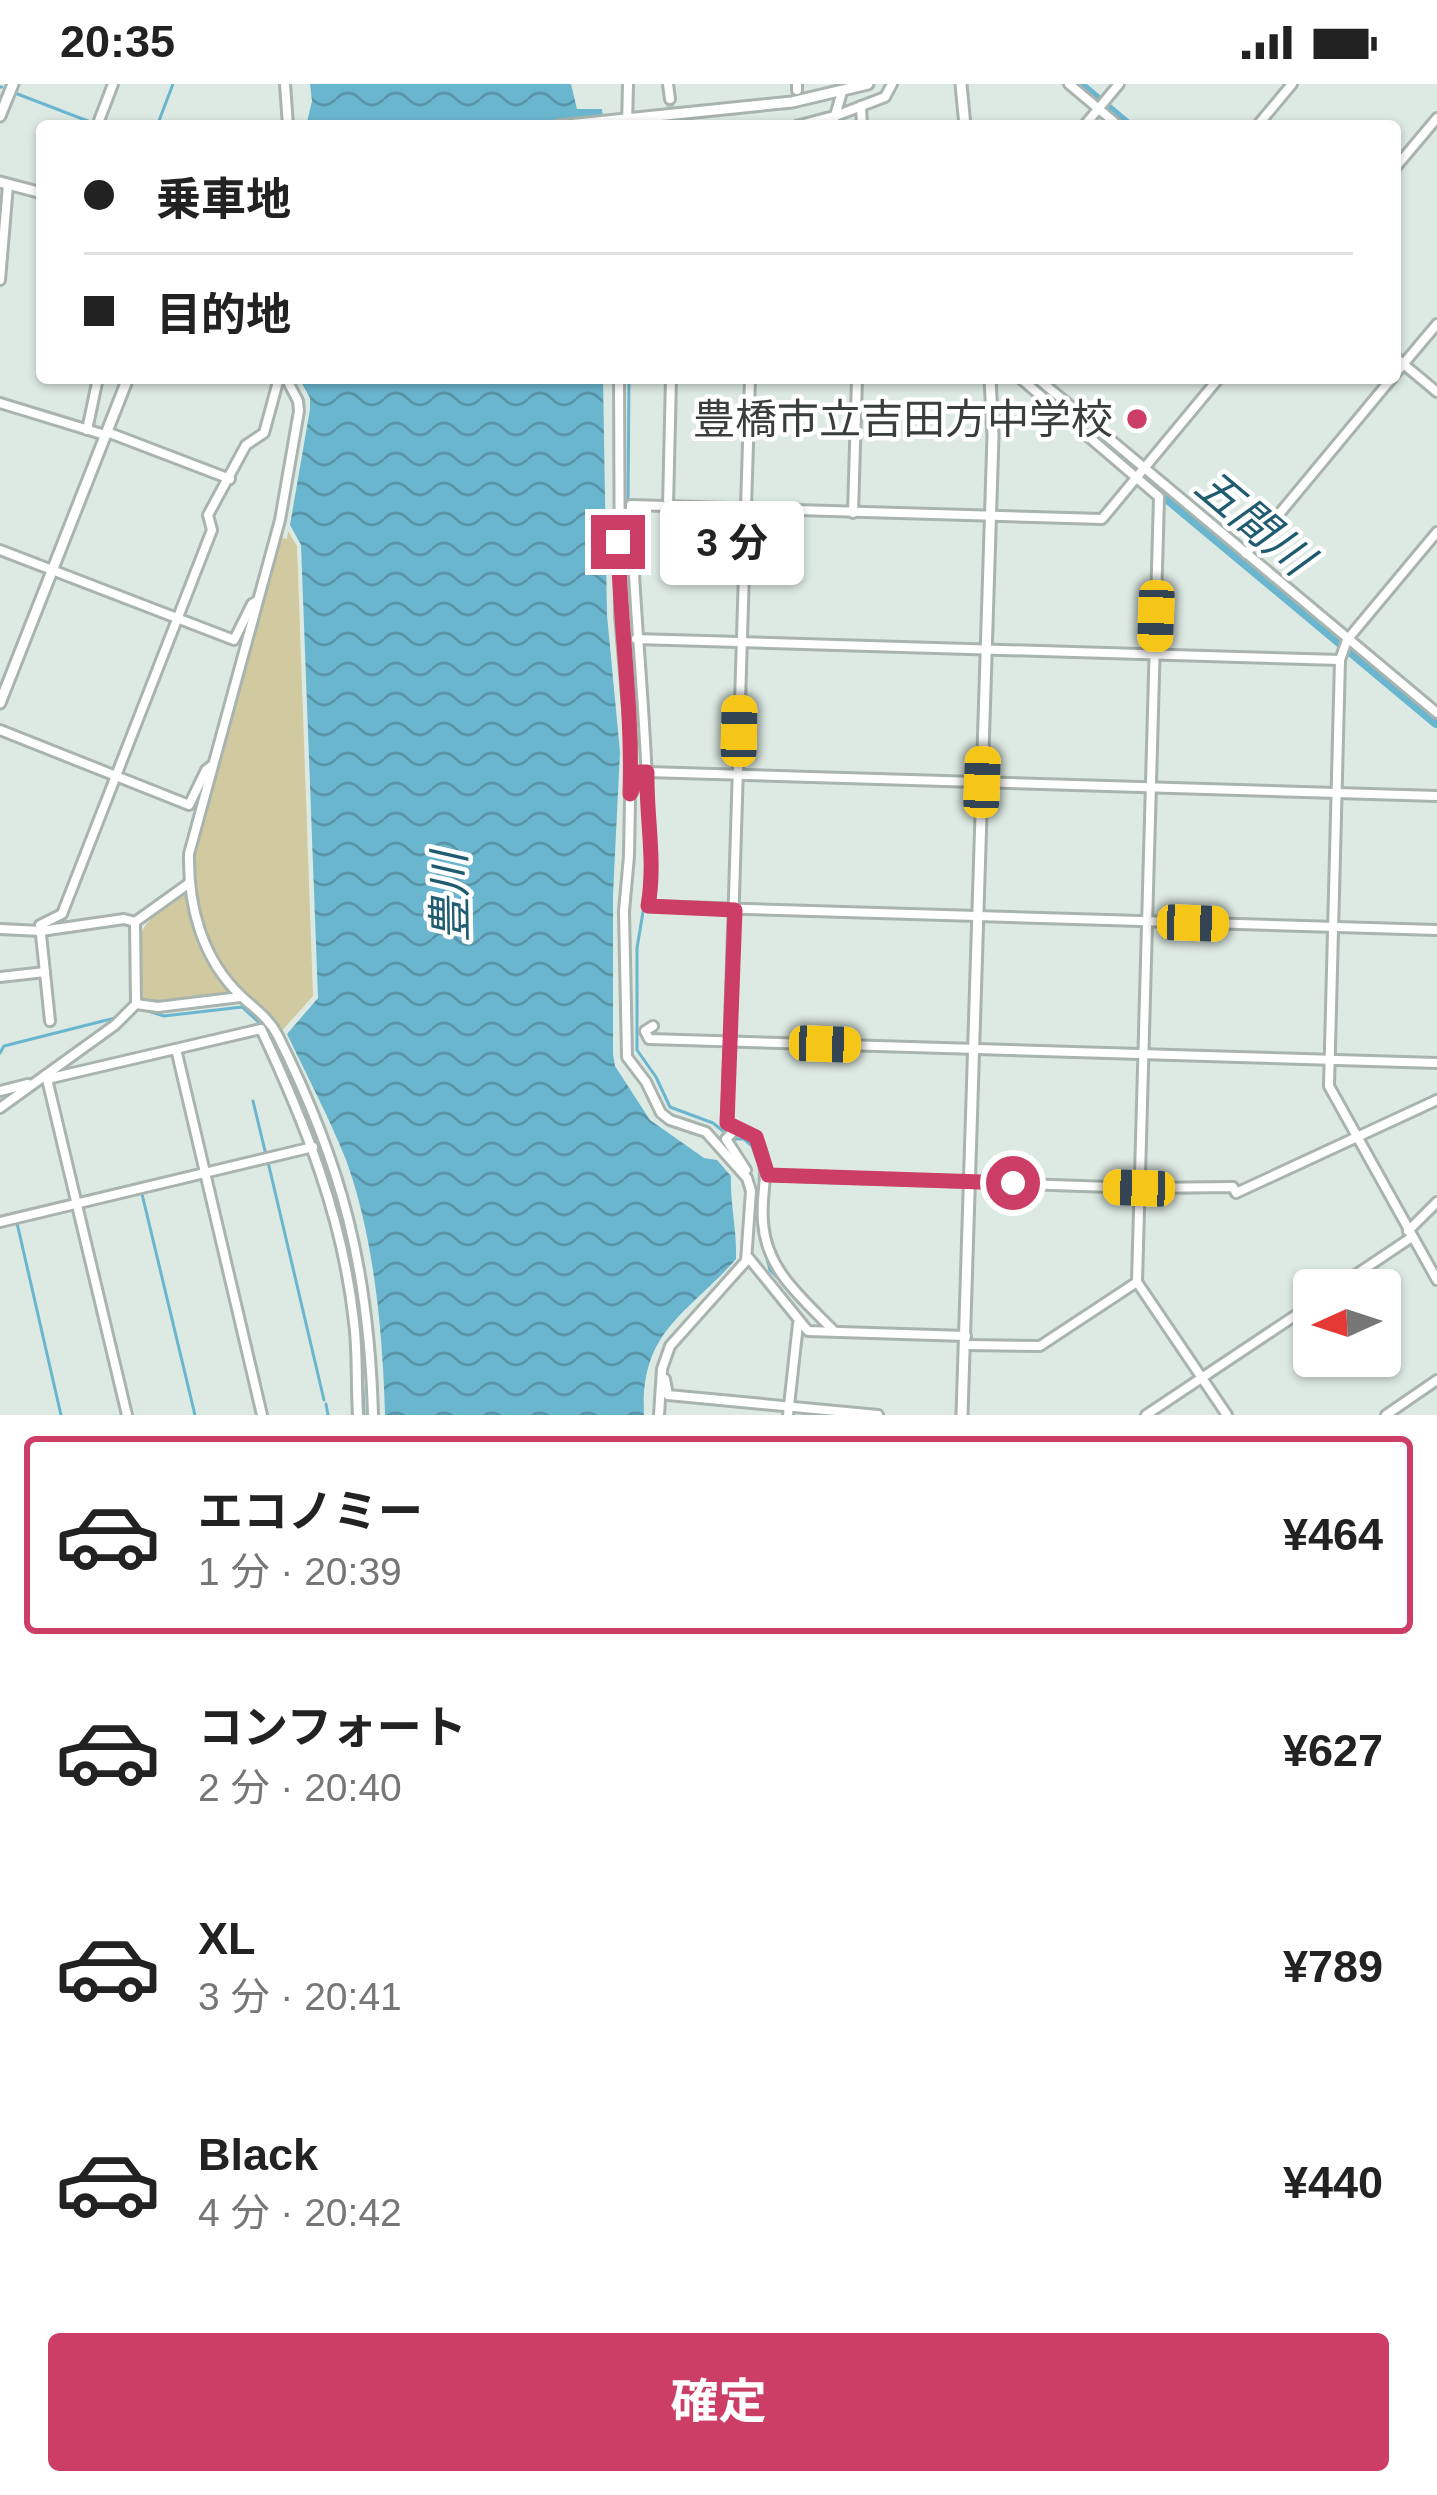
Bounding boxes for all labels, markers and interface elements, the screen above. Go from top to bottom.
text: 20:35 [60,16,175,67]
text: 乗車地 [156,174,291,225]
text: 目的地 [156,289,291,340]
place label: 豊橋市立吉田方中学校 [693,396,1113,443]
marker: 豊橋市立吉田方中学校 [1124,406,1150,432]
water label: 五間川 [1186,459,1325,587]
callout: 3 分 [660,500,804,584]
route end [591,515,645,569]
text: 3 分 [696,521,768,564]
car [1137,579,1175,653]
car [720,695,758,767]
car [963,745,1001,819]
water label: 豊川 [424,848,476,942]
car [1156,904,1230,942]
car [788,1025,862,1063]
route start [986,1156,1040,1210]
car [1102,1169,1176,1207]
north arrow [1293,1269,1401,1377]
map controls [1293,1269,1401,1377]
icon: car [54,1481,162,1589]
text: エコノミー [198,1486,423,1537]
text: ¥464 [1283,1509,1383,1560]
text: 1 分 · 20:39 [198,1550,402,1593]
icon: car [54,1697,162,1805]
text: コンフォート [198,1702,467,1753]
text: ¥627 [1283,1725,1383,1776]
text: 2 分 · 20:40 [198,1766,402,1809]
icon: car [54,1913,162,2021]
text: XL [198,1913,256,1964]
text: ¥789 [1283,1941,1383,1992]
text: 3 分 · 20:41 [198,1975,402,2018]
icon: car [54,2129,162,2237]
text: Black [198,2129,318,2180]
text: ¥440 [1283,2157,1383,2208]
text: 4 分 · 20:42 [198,2191,402,2234]
button: 確定 [48,2333,1389,2471]

